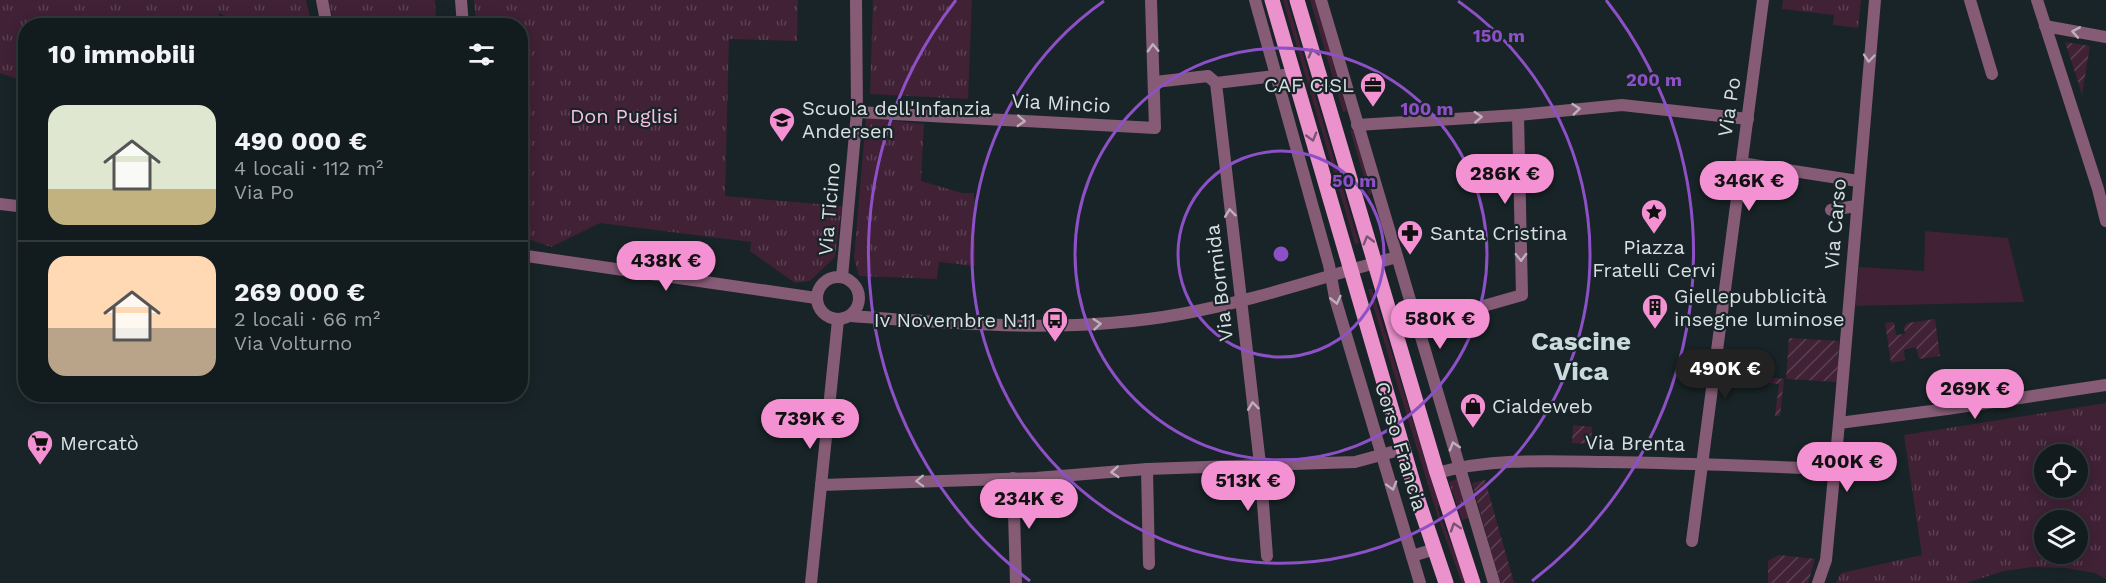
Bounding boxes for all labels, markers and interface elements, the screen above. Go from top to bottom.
text: 150 m [1473,25,1525,46]
one-way arrow [2071,26,2080,38]
icon: filters [465,38,498,71]
text: 10 immobili [48,39,195,69]
one-way arrow [1147,44,1160,53]
one-way arrow [1308,48,1320,59]
one-way arrow [1863,54,1876,63]
text: 200 m [1626,69,1682,90]
office icon: CAF CISL [1358,70,1388,108]
place label: CAF CISL [1264,73,1354,97]
street label: Via Po [1712,75,1746,139]
street label: Via Mincio [1011,88,1111,118]
place label: Scuola dell'Infanzia Andersen [802,96,991,143]
text: 100 m [1400,98,1454,119]
one-way arrow [1571,103,1580,116]
park label: Don Puglisi [570,104,678,128]
school or university icon: Scuola dell'Infanzia Andersen [767,105,797,143]
one-way arrow [1474,111,1483,124]
one-way arrow [1016,114,1025,127]
text: 490 000 € [234,126,367,156]
icon: home [96,129,168,201]
one-way arrow [1305,131,1317,142]
pin: 286K € [1456,154,1554,205]
text: 4 locali · 112 m² [234,156,383,180]
street label: Via Ticino [813,161,845,257]
text: 286K € [1470,161,1540,185]
pin: 346K € [1700,161,1798,212]
text: 346K € [1714,168,1784,192]
text: 50 m [1332,170,1376,191]
street label: Via Carso [1819,177,1851,271]
text: Via Po [234,180,294,204]
place icon: Piazza Fratelli Cervi [1639,197,1669,235]
one-way arrow [1224,208,1237,217]
pharmacy icon: Santa Cristina [1395,218,1425,256]
place label: Santa Cristina [1430,221,1567,245]
street label: Via Bormida [1200,223,1238,343]
one-way arrow [1363,235,1375,246]
place label: Piazza Fratelli Cervi [1592,235,1716,282]
pin: 438K € [617,241,715,292]
centre of rings [1271,244,1291,264]
text: 438K € [631,248,701,272]
one-way arrow [1515,253,1527,262]
text: 269 000 € [234,277,365,307]
icon: home [96,280,168,352]
place label: Giellepubblicità insegne luminose [1674,284,1844,331]
building icon: Giellepubblicità insegne luminose [1640,292,1670,330]
one-way arrow [1329,294,1342,304]
pin: 580K € [1391,299,1489,350]
bus stop icon: Iv Novembre N.11 [1040,305,1070,343]
text: 580K € [1405,306,1475,330]
text: 2 locali · 66 m² [234,307,380,331]
place label: Iv Novembre N.11 [874,308,1036,332]
one-way arrow [1092,318,1101,331]
district label: Cascine Vica [1531,326,1631,386]
text: Via Volturno [234,331,352,355]
pin: 490K € [1676,349,1774,400]
text: 490K € [1689,356,1761,380]
pin: 269K € [1926,369,2024,420]
text: 269K € [1940,376,2010,400]
street label: Corso Francia [1370,379,1432,513]
shop icon: Cialdeweb [1458,391,1488,429]
place label: Cialdeweb [1492,394,1593,418]
pin: 739K € [761,399,859,450]
one-way arrow [1247,402,1260,411]
text: 739K € [775,406,845,430]
supermarket icon: Mercatò [25,428,55,466]
street label: Via Brenta [1585,430,1685,456]
place label: Mercatò [60,431,139,455]
one-way arrow [1449,441,1461,452]
pin: 400K € [1798,442,1896,493]
map controls [2034,444,2088,564]
button: locate [2034,444,2088,498]
text: 400K € [1811,449,1883,473]
pin: 513K € [1199,461,1297,512]
one-way arrow [1110,465,1119,478]
text: 513K € [1215,468,1281,492]
one-way arrow [916,475,925,488]
pin: 234K € [980,479,1078,530]
one-way arrow [1384,481,1397,491]
text: 234K € [994,486,1064,510]
button: layers [2034,510,2088,564]
one-way arrow [1450,522,1462,533]

